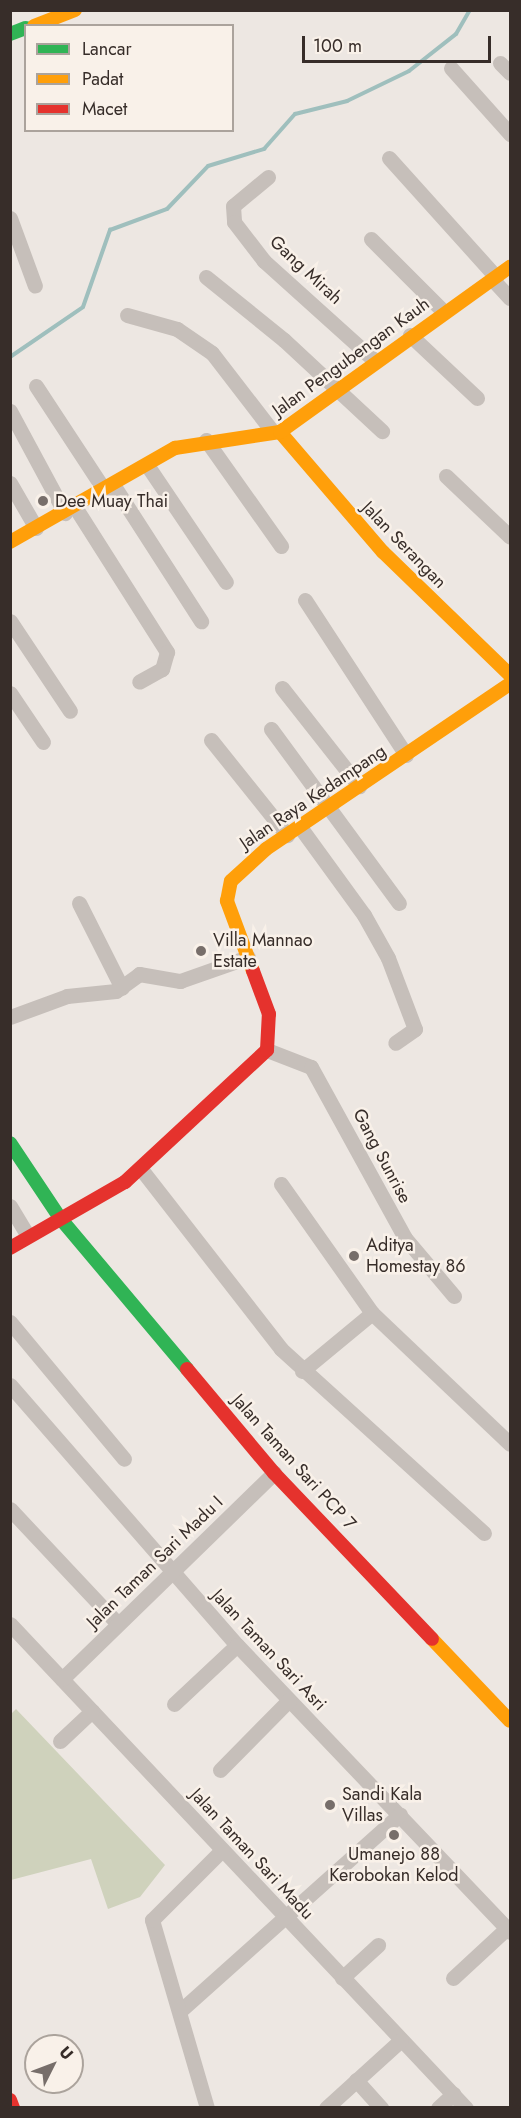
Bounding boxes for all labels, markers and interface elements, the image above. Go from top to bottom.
legend [24,24,234,132]
scale bar [305,24,494,62]
text: 100 m [313,33,362,59]
text: Lancar [82,36,132,62]
text: Padat [82,66,123,92]
text: Macet [82,96,127,122]
street label: Gang Mirah [265,231,347,309]
street label: Jalan Pengubengan Kauh [268,293,434,421]
place label: Dee Muay Thai [55,490,168,512]
marker: Dee Muay Thai [36,494,50,508]
street label: Jalan Serangan [357,497,451,593]
street label: Jalan Raya Kedampang [236,740,390,854]
place label: Villa Mannao Estate [213,930,313,972]
marker: Villa Mannao Estate [194,944,208,958]
street label: Gang Sunrise [348,1105,416,1207]
place label: Aditya Homestay 86 [366,1235,466,1278]
marker: Aditya Homestay 86 [347,1249,361,1263]
street label: Jalan Taman Sari PCP 7 [227,1390,361,1534]
street label: Jalan Taman Sari Madu I [82,1491,228,1633]
street label: Jalan Taman Sari Asri [207,1585,331,1715]
street label: Jalan Taman Sari Madu [186,1784,318,1924]
place label: Sandi Kala Villas [342,1784,422,1826]
marker: Sandi Kala Villas [323,1798,337,1812]
marker: Umanejo 88 Kerobokan Kelod [387,1828,401,1842]
place label: Umanejo 88 Kerobokan Kelod [329,1844,459,1886]
north arrow [24,2034,84,2094]
text: U [54,2041,79,2065]

